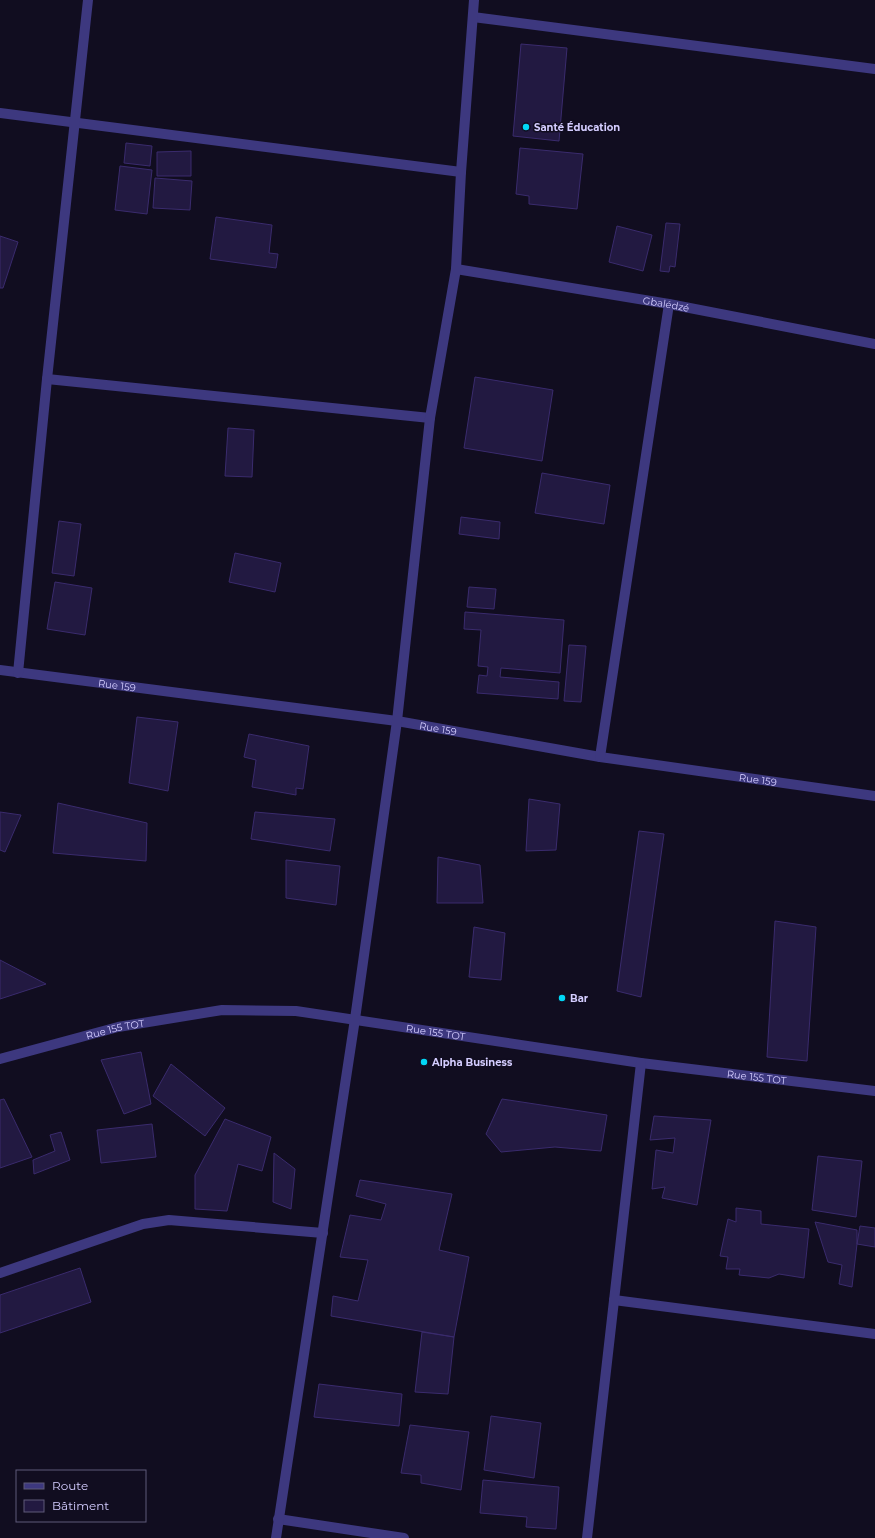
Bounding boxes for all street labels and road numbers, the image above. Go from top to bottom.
street label: Gbalédzé [642,294,690,315]
street label: Rue 159 [97,677,137,694]
street label: Rue 159 [418,719,458,739]
street label: Rue 159 [738,771,778,789]
street label: Rue 155 TOT [84,1017,146,1042]
street label: Rue 155 TOT [405,1022,467,1043]
street label: Rue 155 TOT [726,1067,787,1087]

